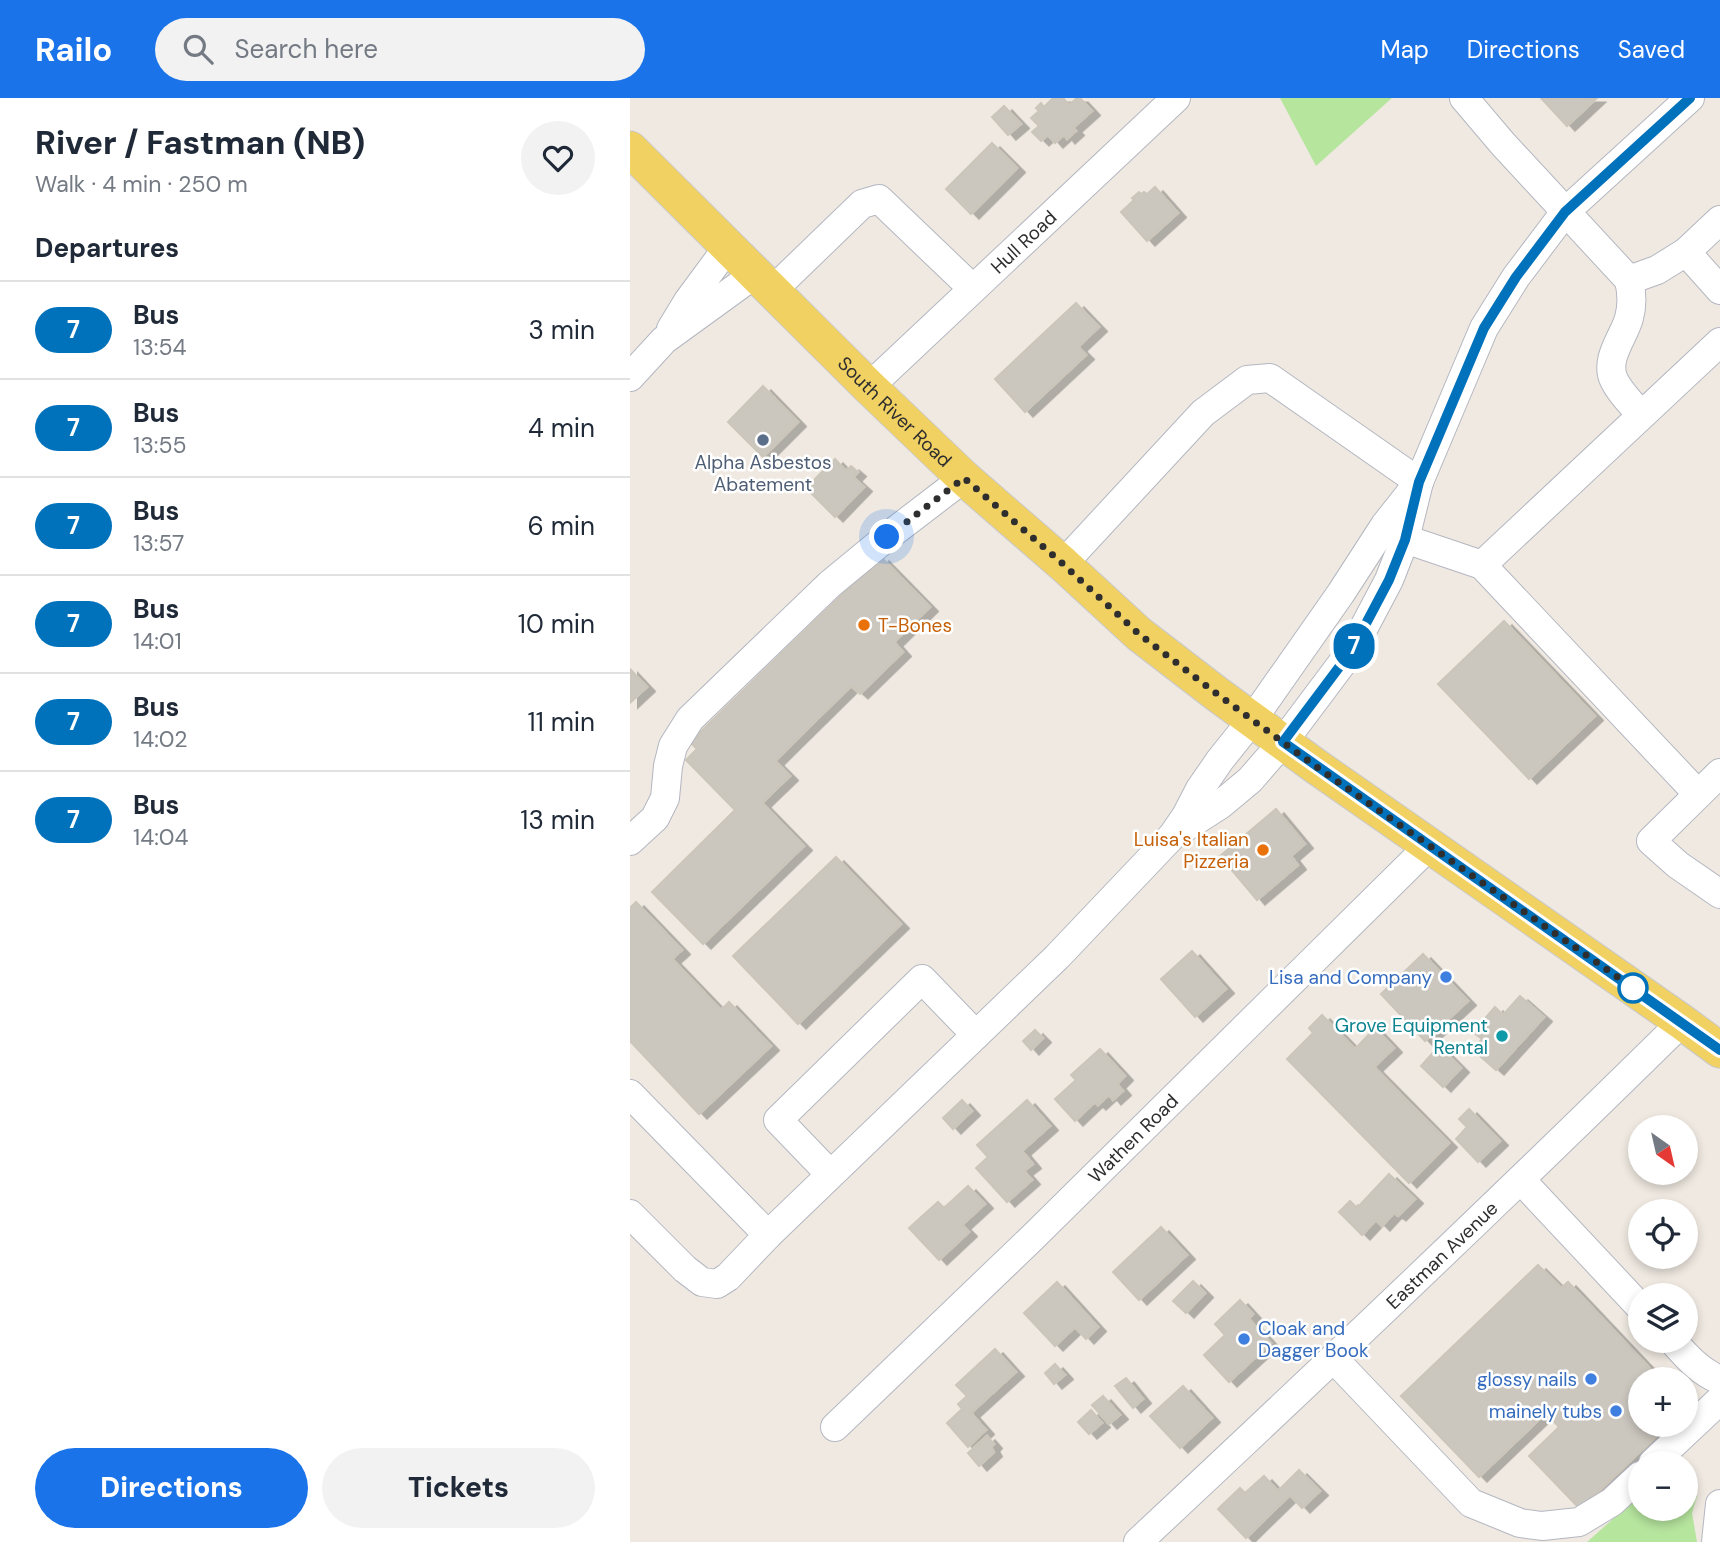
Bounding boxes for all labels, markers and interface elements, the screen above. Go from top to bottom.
search box [155,18,645,81]
text: Railo [35,28,113,71]
icon: search [179,30,217,68]
text: Search here [235,32,378,66]
text: Map [1381,34,1429,65]
text: Directions [1467,34,1580,65]
text: Saved [1618,34,1685,65]
text: River / Fastman (NB) [35,121,365,164]
button: heart [521,121,595,195]
text: Walk · 4 min · 250 m [35,169,248,199]
street label: Hull Road [985,205,1062,279]
text: Departures [35,231,179,265]
text: Bus [133,298,179,332]
text: 3 min [528,313,595,347]
text: 7 [67,314,80,345]
text: 13:54 [133,332,186,362]
street label: South River Road [832,351,957,473]
text: Bus [133,396,179,430]
text: 4 min [528,411,595,445]
text: 7 [67,412,80,443]
text: 13:55 [133,430,186,460]
marker: Alpha Asbestos Abatement [755,432,771,448]
place label: Alpha Asbestos Abatement [694,450,832,497]
text: Bus [133,494,179,528]
text: 6 min [527,509,595,543]
text: 7 [67,510,80,541]
your location [869,519,904,554]
text: 13:57 [133,528,184,558]
text: Bus [133,592,179,626]
text: 10 min [518,607,595,641]
text: 7 [67,608,80,639]
place label: T-Bones [878,613,952,638]
marker: T-Bones [856,617,872,633]
line badge: 7 [1331,623,1377,669]
text: 14:01 [133,626,182,656]
text: 7 [1348,630,1360,661]
text: Bus [133,690,179,724]
text: 11 min [528,705,595,739]
text: 7 [67,706,80,737]
text: 14:02 [133,724,188,754]
text: Bus [133,788,179,822]
text: 13 min [520,803,595,837]
text: 7 [67,804,80,835]
text: 14:04 [133,822,188,852]
place label: Luisa's Italian Pizzeria [1134,827,1249,874]
marker: Luisa's Italian Pizzeria [1255,842,1271,858]
place label: Lisa and Company [1269,965,1432,990]
marker: Lisa and Company [1438,969,1454,985]
unlabelled marker [1618,973,1648,1003]
place label: Grove Equipment Rental [1335,1013,1488,1060]
marker: Grove Equipment Rental [1494,1028,1510,1044]
street label: Wathen Road [1083,1089,1184,1189]
north arrow [1628,1115,1698,1185]
map controls [1628,1115,1698,1521]
street label: Eastman Avenue [1381,1196,1503,1315]
button: locate [1628,1199,1698,1269]
button: layers [1628,1283,1698,1353]
place label: Cloak and Dagger Book [1258,1316,1369,1363]
marker: Cloak and Dagger Book [1236,1331,1252,1347]
place label: glossy nails [1477,1367,1577,1392]
button: + [1628,1367,1698,1437]
marker: glossy nails [1583,1371,1599,1387]
place label: mainely tubs [1489,1399,1602,1424]
marker: mainely tubs [1608,1403,1624,1419]
button: Directions [35,1448,308,1528]
button: Tickets [322,1448,595,1528]
button: − [1628,1451,1698,1521]

